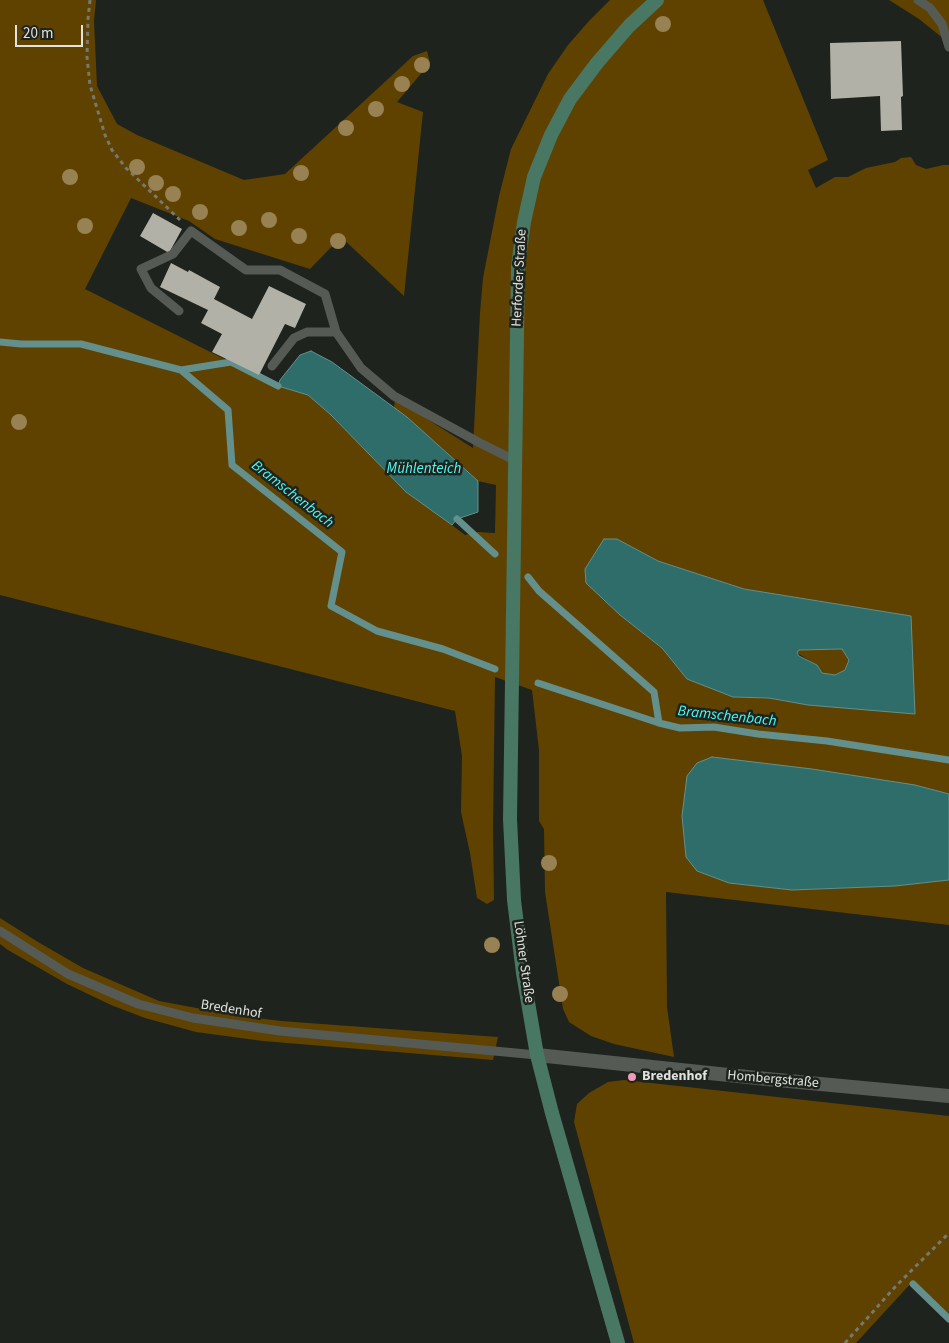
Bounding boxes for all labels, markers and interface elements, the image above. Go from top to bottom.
scale bar [18,15,85,47]
text: 20 m [23,23,53,44]
street label: Herforder Straße [509,229,531,327]
water label: Bramschenbach [247,457,337,533]
water label: Mühlenteich [387,461,461,479]
water label: Bramschenbach [677,703,777,731]
street label: Löhner Straße [509,920,537,1004]
street label: Bredenhof [199,997,263,1023]
street label: Hombergstraße [727,1068,819,1092]
place label: Bredenhof [642,1069,707,1085]
marker: Bredenhof [626,1071,638,1083]

